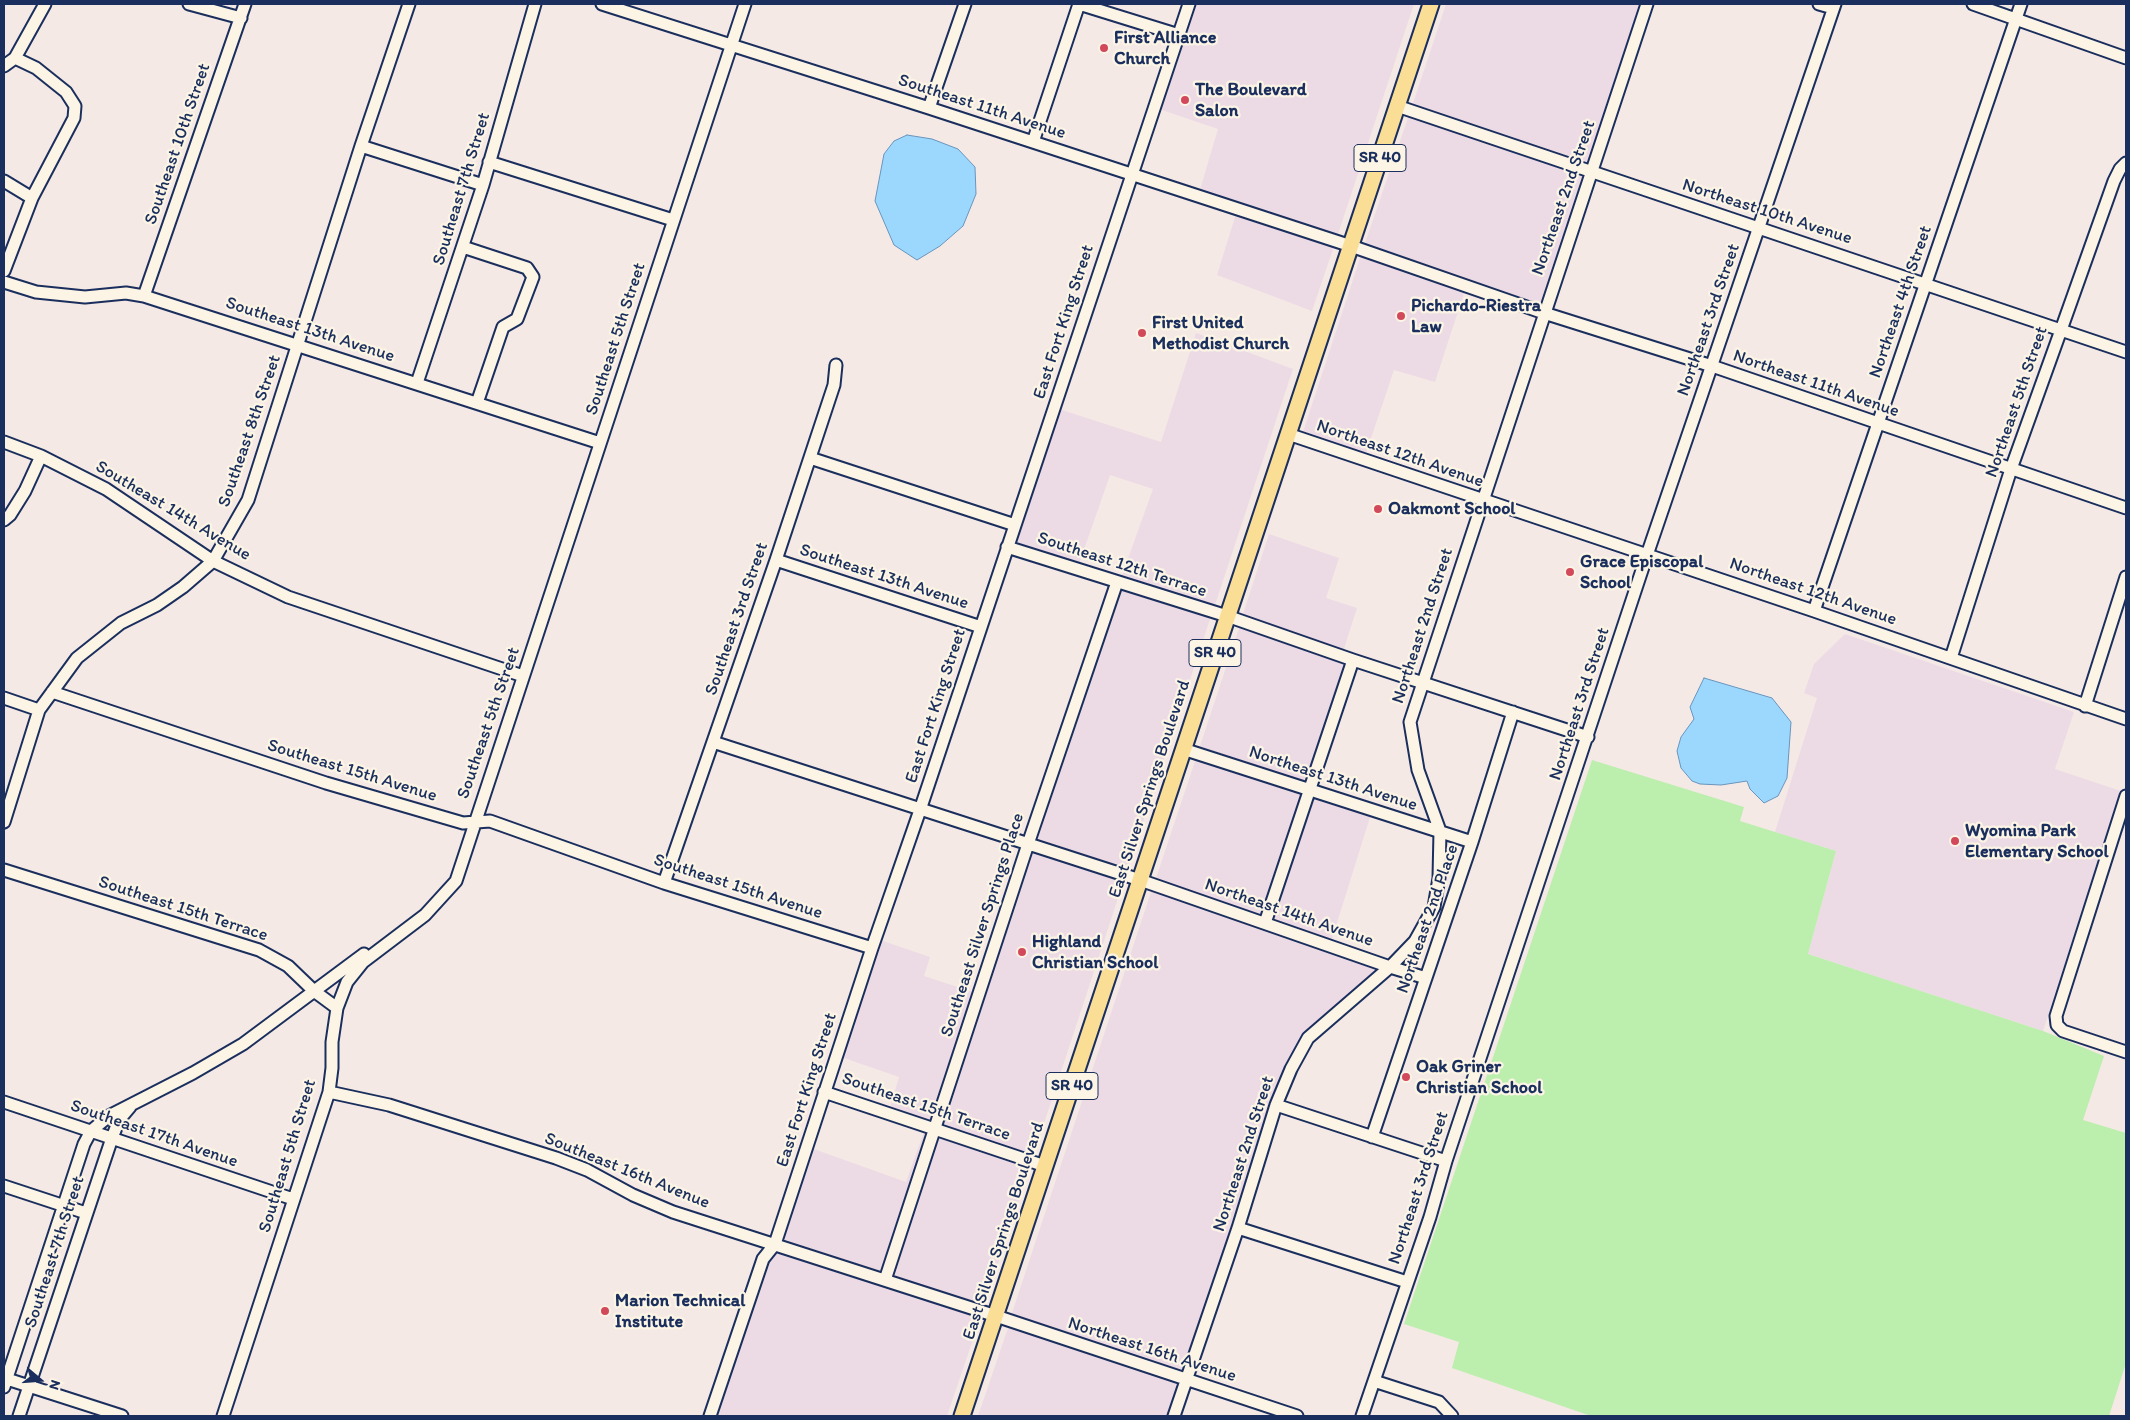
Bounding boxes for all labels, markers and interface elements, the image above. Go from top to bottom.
place label: First Alliance Church [1114,27,1216,70]
marker: First Alliance Church [1098,42,1110,54]
street label: Southeast 10th Street [140,61,216,227]
street label: Southeast 11th Avenue [895,70,1069,144]
place label: The Boulevard Salon [1195,79,1307,122]
marker: The Boulevard Salon [1179,94,1191,106]
street label: Southeast 7th Street [428,110,496,268]
street label: Northeast 2nd Street [1527,118,1601,278]
road number: SR 40 [1354,144,1406,172]
street label: Northeast 10th Avenue [1679,174,1855,250]
street label: Northeast 4th Street [1865,223,1937,381]
street label: Northeast 3rd Street [1673,241,1745,399]
street label: East Fort King Street [1029,242,1099,402]
street label: Southeast 5th Street [581,260,651,418]
street label: Southeast 13th Avenue [223,292,397,368]
place label: Pichardo-Riestra Law [1411,295,1541,338]
marker: Pichardo-Riestra Law [1395,310,1407,322]
place label: First United Methodist Church [1152,312,1289,354]
street label: Northeast 5th Street [1981,324,2053,480]
marker: First United Methodist Church [1136,327,1148,339]
street label: Northeast 11th Avenue [1730,345,1902,423]
street label: Southeast 8th Street [214,352,286,510]
street label: Northeast 12th Avenue [1313,415,1487,493]
street label: Southeast 14th Avenue [91,456,255,566]
place label: Oakmont School [1388,498,1515,520]
marker: Oakmont School [1372,503,1384,515]
street label: Southeast 12th Terrace [1035,527,1209,603]
street label: Southeast 13th Avenue [797,539,971,615]
street label: Southeast 3rd Street [701,540,773,698]
street label: Northeast 2nd Street [1388,545,1458,707]
place label: Grace Episcopal School [1580,551,1703,594]
street label: Northeast 12th Avenue [1726,553,1900,631]
marker: Grace Episcopal School [1564,566,1576,578]
street label: Northeast 3rd Street [1545,625,1615,783]
street label: East Fort King Street [901,626,971,786]
road number: SR 40 [1189,640,1241,666]
street label: Southeast 5th Street [453,644,525,802]
street label: East Silver Springs Boulevard [1105,677,1195,901]
street label: Southeast 15th Avenue [265,735,439,807]
street label: Northeast 13th Avenue [1246,742,1420,816]
street label: Southeast Silver Springs Place [937,810,1029,1040]
place label: Wyomina Park Elementary School [1965,820,2109,862]
marker: Wyomina Park Elementary School [1949,835,1961,847]
street label: Northeast 2nd Place [1392,842,1464,996]
street label: Southeast 15th Avenue [651,850,825,924]
street label: Southeast 15th Terrace [96,871,270,947]
street label: Northeast 14th Avenue [1202,874,1376,952]
place label: Highland Christian School [1032,931,1158,974]
marker: Highland Christian School [1016,946,1028,958]
street label: East Fort King Street [772,1010,842,1170]
place label: Oak Griner Christian School [1416,1056,1542,1098]
street label: Southeast 15th Terrace [839,1068,1013,1146]
marker: Oak Griner Christian School [1400,1071,1412,1083]
road number: SR 40 [1046,1072,1098,1100]
street label: Northeast 2nd Street [1209,1073,1279,1235]
street label: Southeast 5th Street [254,1077,322,1235]
street label: Southeast 17th Avenue [67,1095,241,1173]
street label: Northeast 3rd Street [1384,1109,1454,1267]
street label: East Silver Springs Boulevard [959,1119,1049,1343]
street label: Southeast 16th Avenue [541,1128,713,1214]
street label: Southeast 7th Street [20,1173,90,1331]
place label: Marion Technical Institute [615,1290,745,1332]
marker: Marion Technical Institute [599,1305,611,1317]
street label: Northeast 16th Avenue [1065,1313,1239,1387]
north arrow [15,1355,65,1405]
text: N [45,1378,64,1392]

